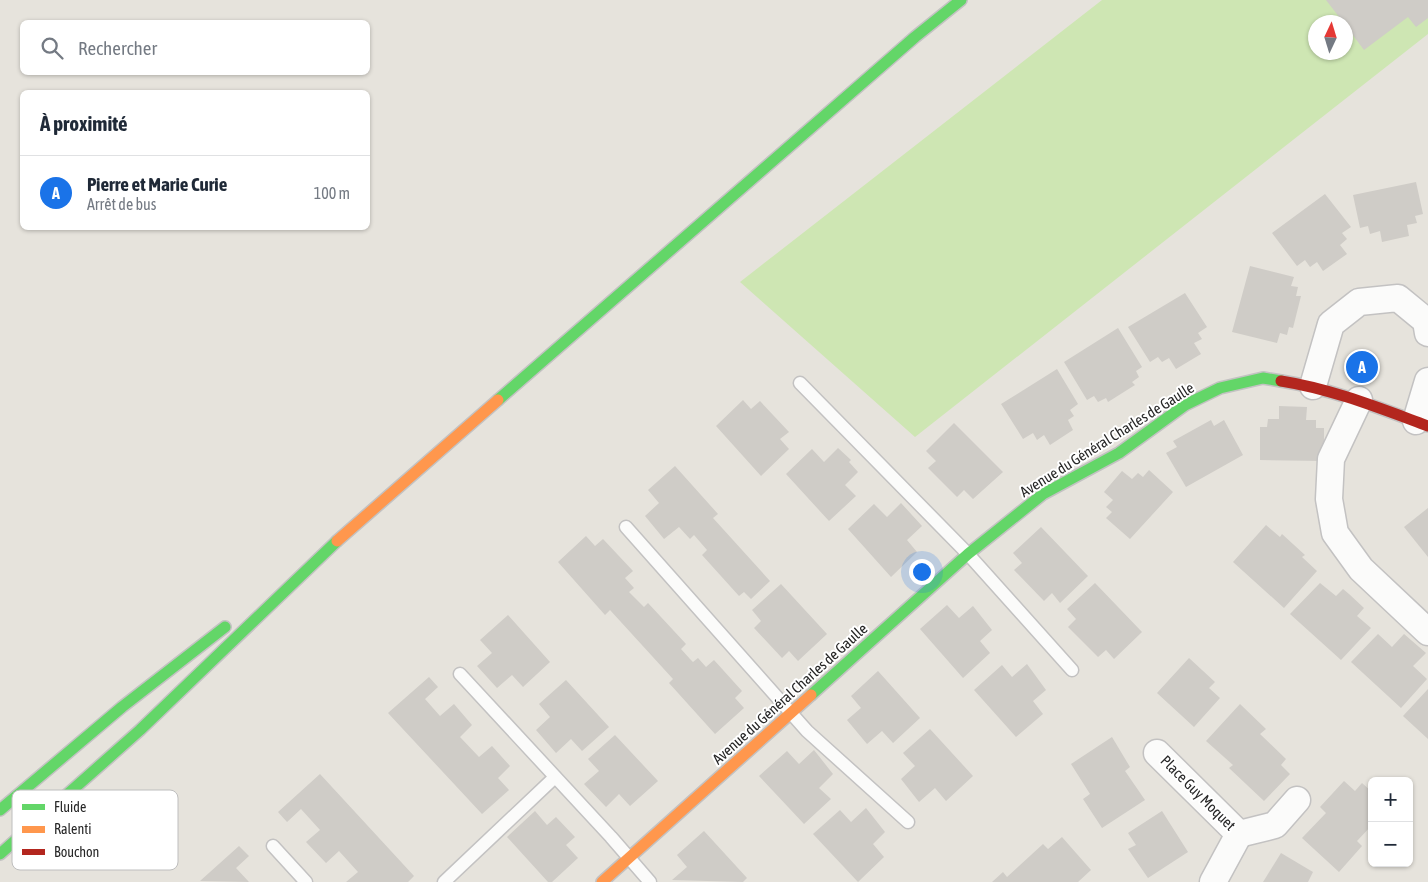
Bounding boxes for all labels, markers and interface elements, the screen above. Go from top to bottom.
north arrow [1308,15,1353,60]
search box [20,20,370,75]
icon: search [38,34,66,62]
text: Rechercher [78,37,157,59]
text: À proximité [40,111,128,135]
text: Pierre et Marie Curie [87,173,227,195]
text: A [52,184,60,202]
text: 100 m [314,184,350,202]
text: Arrêt de bus [87,195,156,213]
pin: A [1346,348,1378,386]
street label: Avenue du Général Charles de Gaulle [1017,379,1197,500]
your location [909,559,935,585]
street label: Avenue du Général Charles de Gaulle [709,620,871,768]
street label: Place Guy Moquet [1157,752,1239,834]
map controls [1368,777,1413,867]
button: + [1368,777,1413,822]
legend [12,790,178,870]
text: Fluide [54,799,86,815]
text: Ralenti [54,821,91,837]
button: − [1368,822,1413,867]
text: Bouchon [54,844,99,860]

